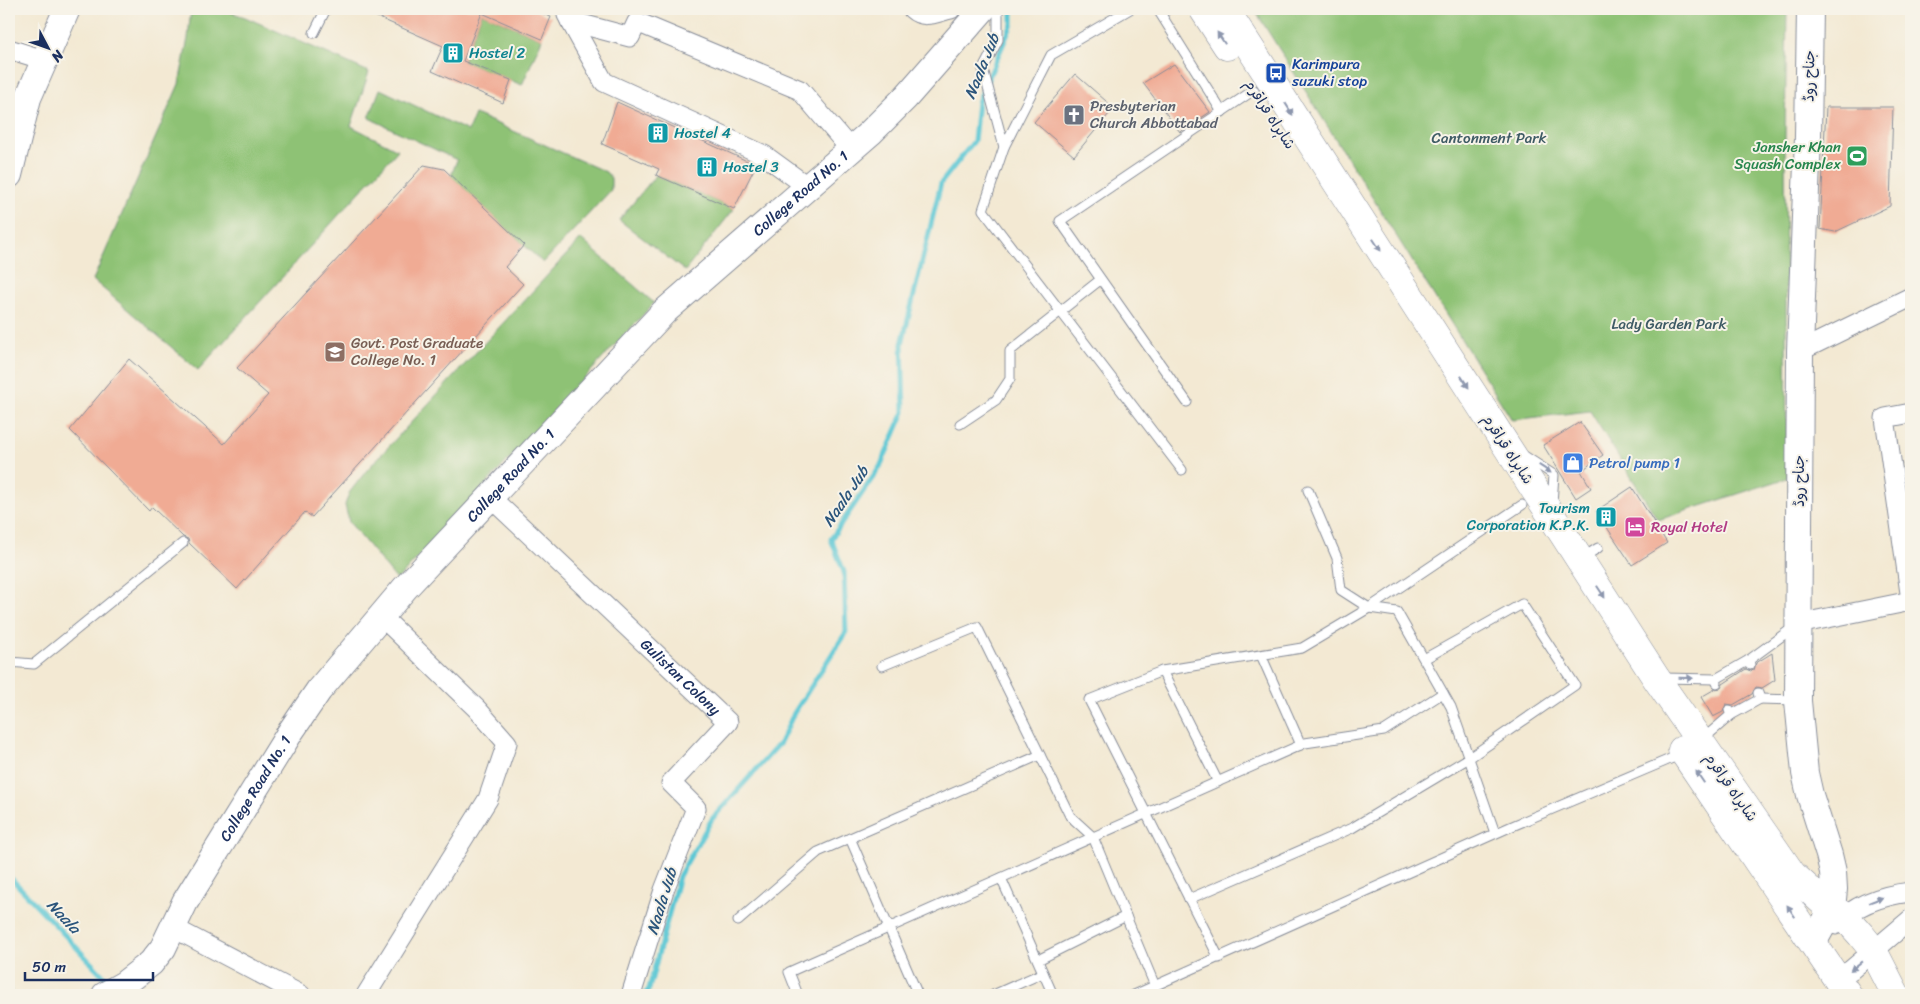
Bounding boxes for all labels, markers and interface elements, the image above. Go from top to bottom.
north arrow [22,22,72,72]
water label: Naala Jub [955,28,1008,103]
one-way arrow [1217,32,1226,45]
place label: Hostel 2 [469,40,526,66]
building icon: Hostel 2 [441,41,465,65]
text: N [45,44,71,68]
street label: جناح روڈ [1796,50,1822,102]
place label: Karimpura suzuki stop [1291,51,1367,94]
bus stop icon: Karimpura suzuki stop [1264,61,1288,85]
street label: شاہراہ قراقرم [1237,73,1303,155]
place label: Presbyterian Church Abbottabad [1090,93,1219,136]
one-way arrow [1284,102,1293,116]
church icon: Presbyterian Church Abbottabad [1062,103,1086,127]
place label: Hostel 4 [674,120,731,146]
building icon: Hostel 4 [646,121,670,145]
park label: Cantonment Park [1432,125,1546,151]
place label: Jansher Khan Squash Complex [1734,134,1841,177]
street label: College Road No. 1 [746,144,855,243]
sports icon: Jansher Khan Squash Complex [1845,144,1869,168]
place label: Hostel 3 [723,154,779,180]
building icon: Hostel 3 [695,155,719,179]
one-way arrow [1372,239,1381,252]
park label: Lady Garden Park [1612,311,1728,337]
place label: Govt. Post Graduate College No. 1 [351,330,483,373]
school or university icon: Govt. Post Graduate College No. 1 [323,340,347,364]
one-way arrow [1460,375,1470,389]
street label: شاہراہ قراقرم [1475,408,1541,490]
street label: College Road No. 1 [460,422,562,528]
place label: Petrol pump 1 [1589,450,1680,476]
shop icon: Petrol pump 1 [1561,451,1585,475]
street label: جناح روڈ [1786,455,1812,507]
water label: Naala Jub [814,459,877,533]
one-way arrow [1538,464,1552,474]
place label: Tourism Corporation K.P.K. [1467,495,1590,538]
building icon: Tourism Corporation K.P.K. [1594,505,1618,529]
place label: Royal Hotel [1651,514,1728,540]
hotel icon: Royal Hotel [1623,515,1647,539]
one-way arrow [1596,585,1605,599]
street label: Gulistan Colony [634,632,727,722]
one-way arrow [1678,675,1694,683]
street label: College Road No. 1 [213,730,298,847]
street label: شاہراہ قراقرم [1697,747,1765,827]
one-way arrow [1695,770,1705,783]
water label: Naala Jub [638,863,686,938]
water label: Naala [39,892,89,942]
one-way arrow [1869,895,1883,903]
one-way arrow [1786,905,1796,918]
scale bar [25,949,152,981]
text: 50 m [32,954,67,980]
one-way arrow [1850,960,1863,971]

